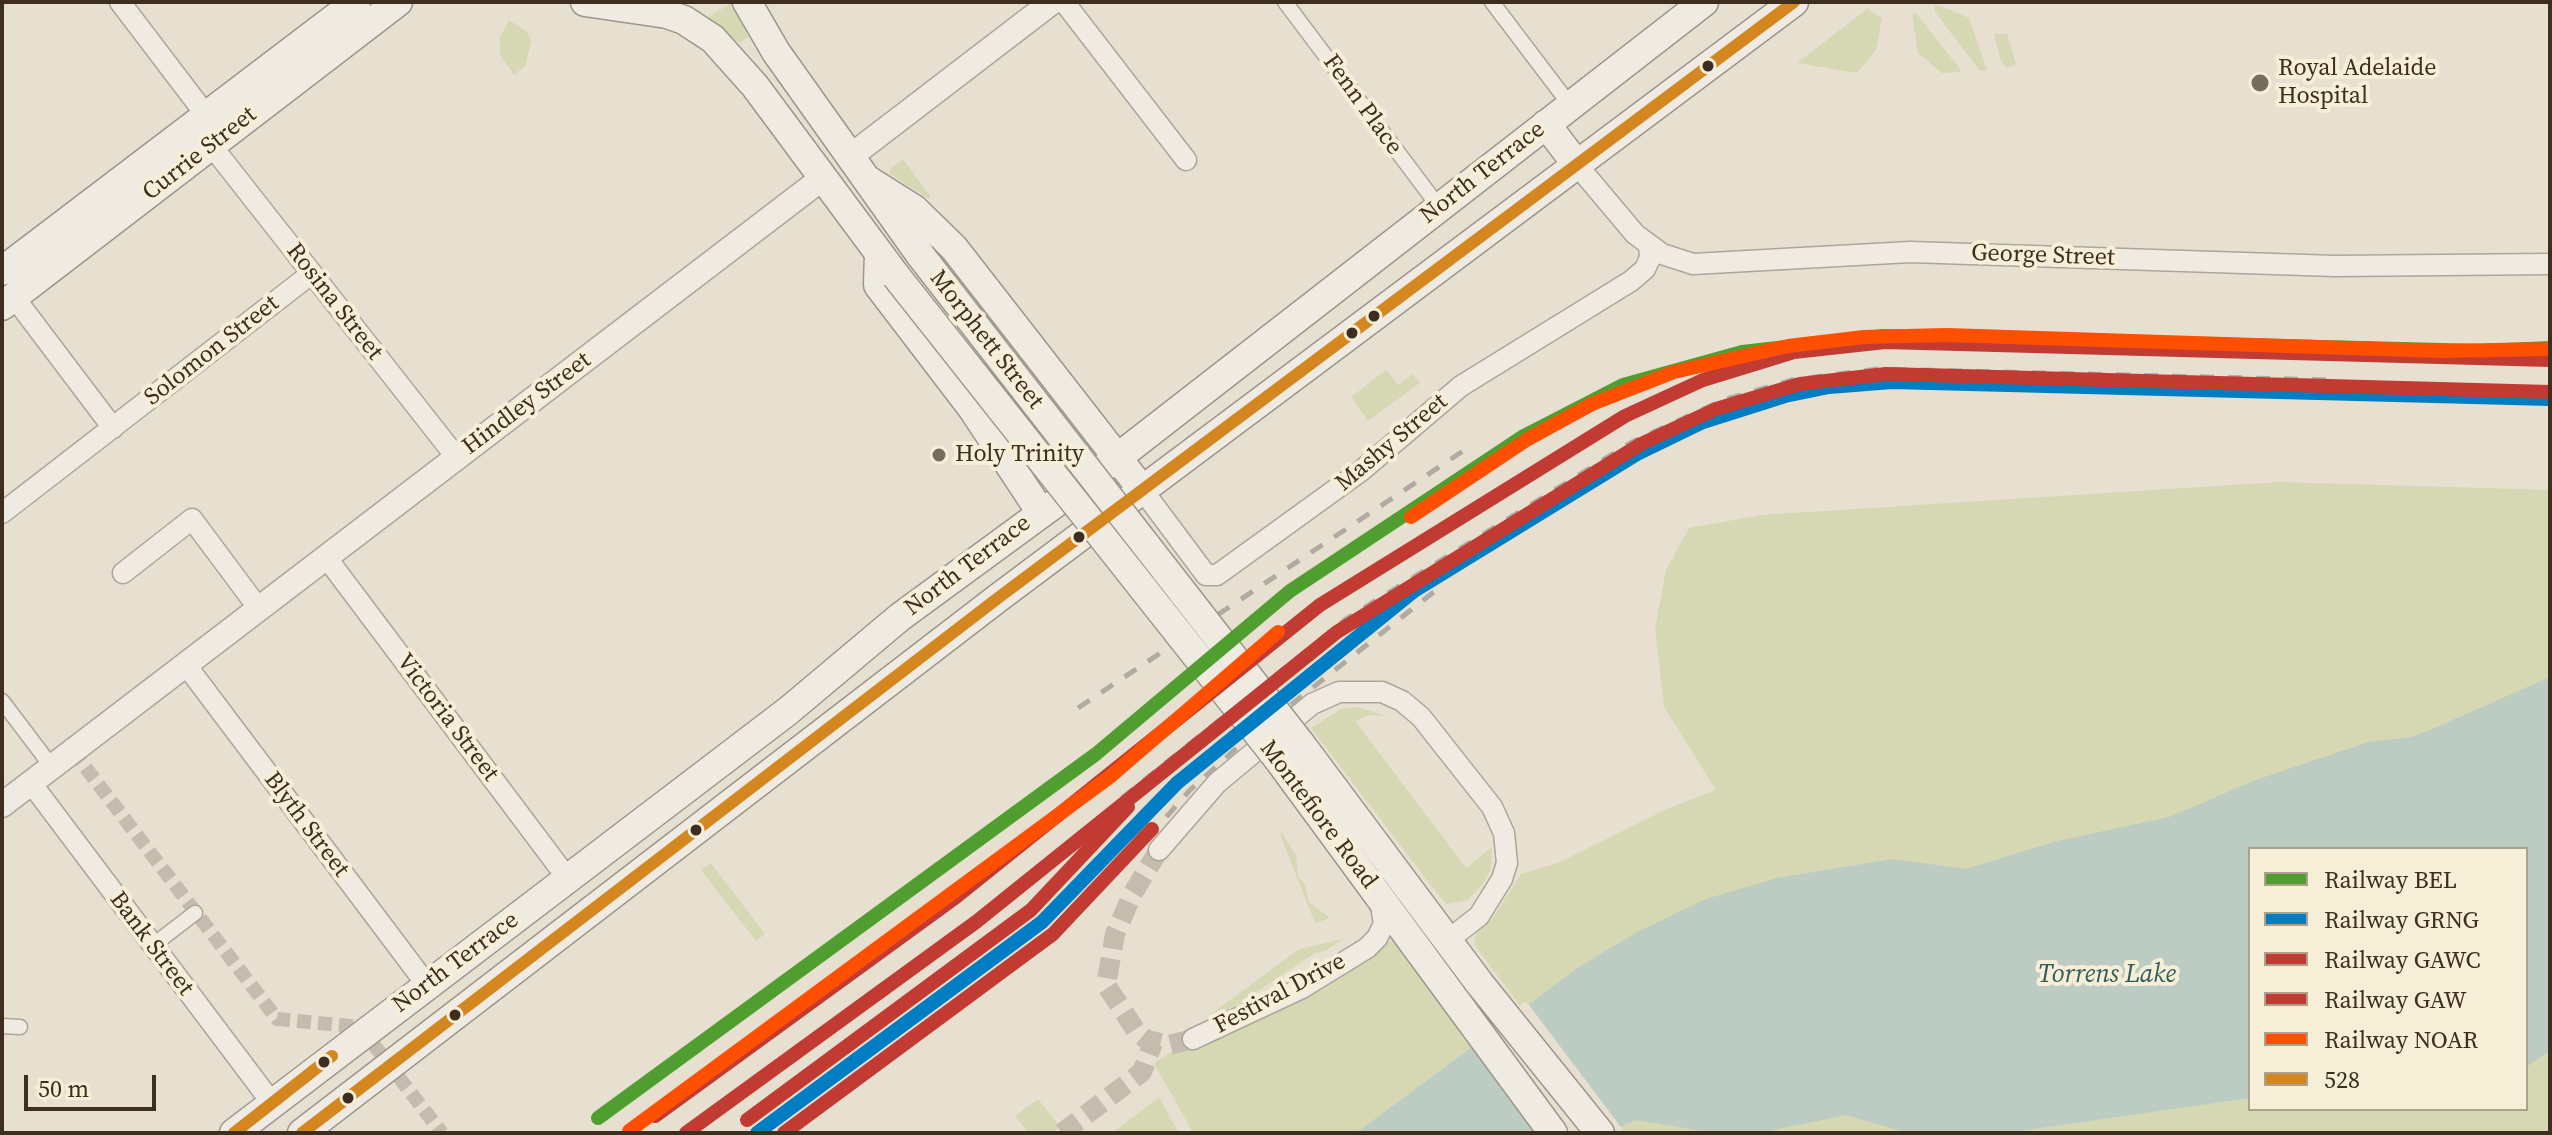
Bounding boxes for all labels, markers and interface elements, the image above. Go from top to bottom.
street label: Fenn Place [1316,49,1408,161]
place label: Royal Adelaide Hospital [2278,55,2436,111]
unlabelled marker [1700,58,1716,74]
marker: Royal Adelaide Hospital [2249,72,2271,94]
street label: Currie Street [137,101,263,207]
street label: North Terrace [1415,115,1551,231]
street label: Rosina Street [279,238,389,366]
street label: George Street [1971,239,2115,273]
street label: Morphett Street [923,265,1049,415]
street label: Solomon Street [139,290,285,412]
unlabelled marker [1366,308,1382,324]
unlabelled marker [1344,325,1360,341]
street label: Hindley Street [457,346,597,462]
street label: Mashy Street [1330,388,1454,498]
place label: Holy Trinity [955,441,1084,469]
marker: Holy Trinity [930,446,948,464]
street label: North Terrace [899,509,1037,623]
unlabelled marker [1071,529,1087,545]
street label: Victoria Street [390,648,504,788]
street label: Montefiore Road [1253,735,1383,895]
street label: Blyth Street [257,767,355,883]
unlabelled marker [688,822,704,838]
legend [2248,847,2528,1111]
text: Railway BEL [2324,863,2457,896]
street label: Bank Street [103,886,199,1002]
text: Railway GRNG [2324,903,2479,936]
street label: North Terrace [387,906,525,1020]
text: Railway GAWC [2324,943,2481,976]
street label: Festival Drive [1209,947,1351,1041]
water label: Torrens Lake [2038,959,2176,991]
text: Railway GAW [2324,983,2466,1016]
unlabelled marker [447,1007,463,1023]
text: Railway NOAR [2324,1023,2478,1056]
unlabelled marker [316,1054,332,1070]
scale bar [28,1059,160,1109]
text: 528 [2324,1063,2360,1096]
text: 50 m [38,1072,89,1105]
unlabelled marker [340,1090,356,1106]

